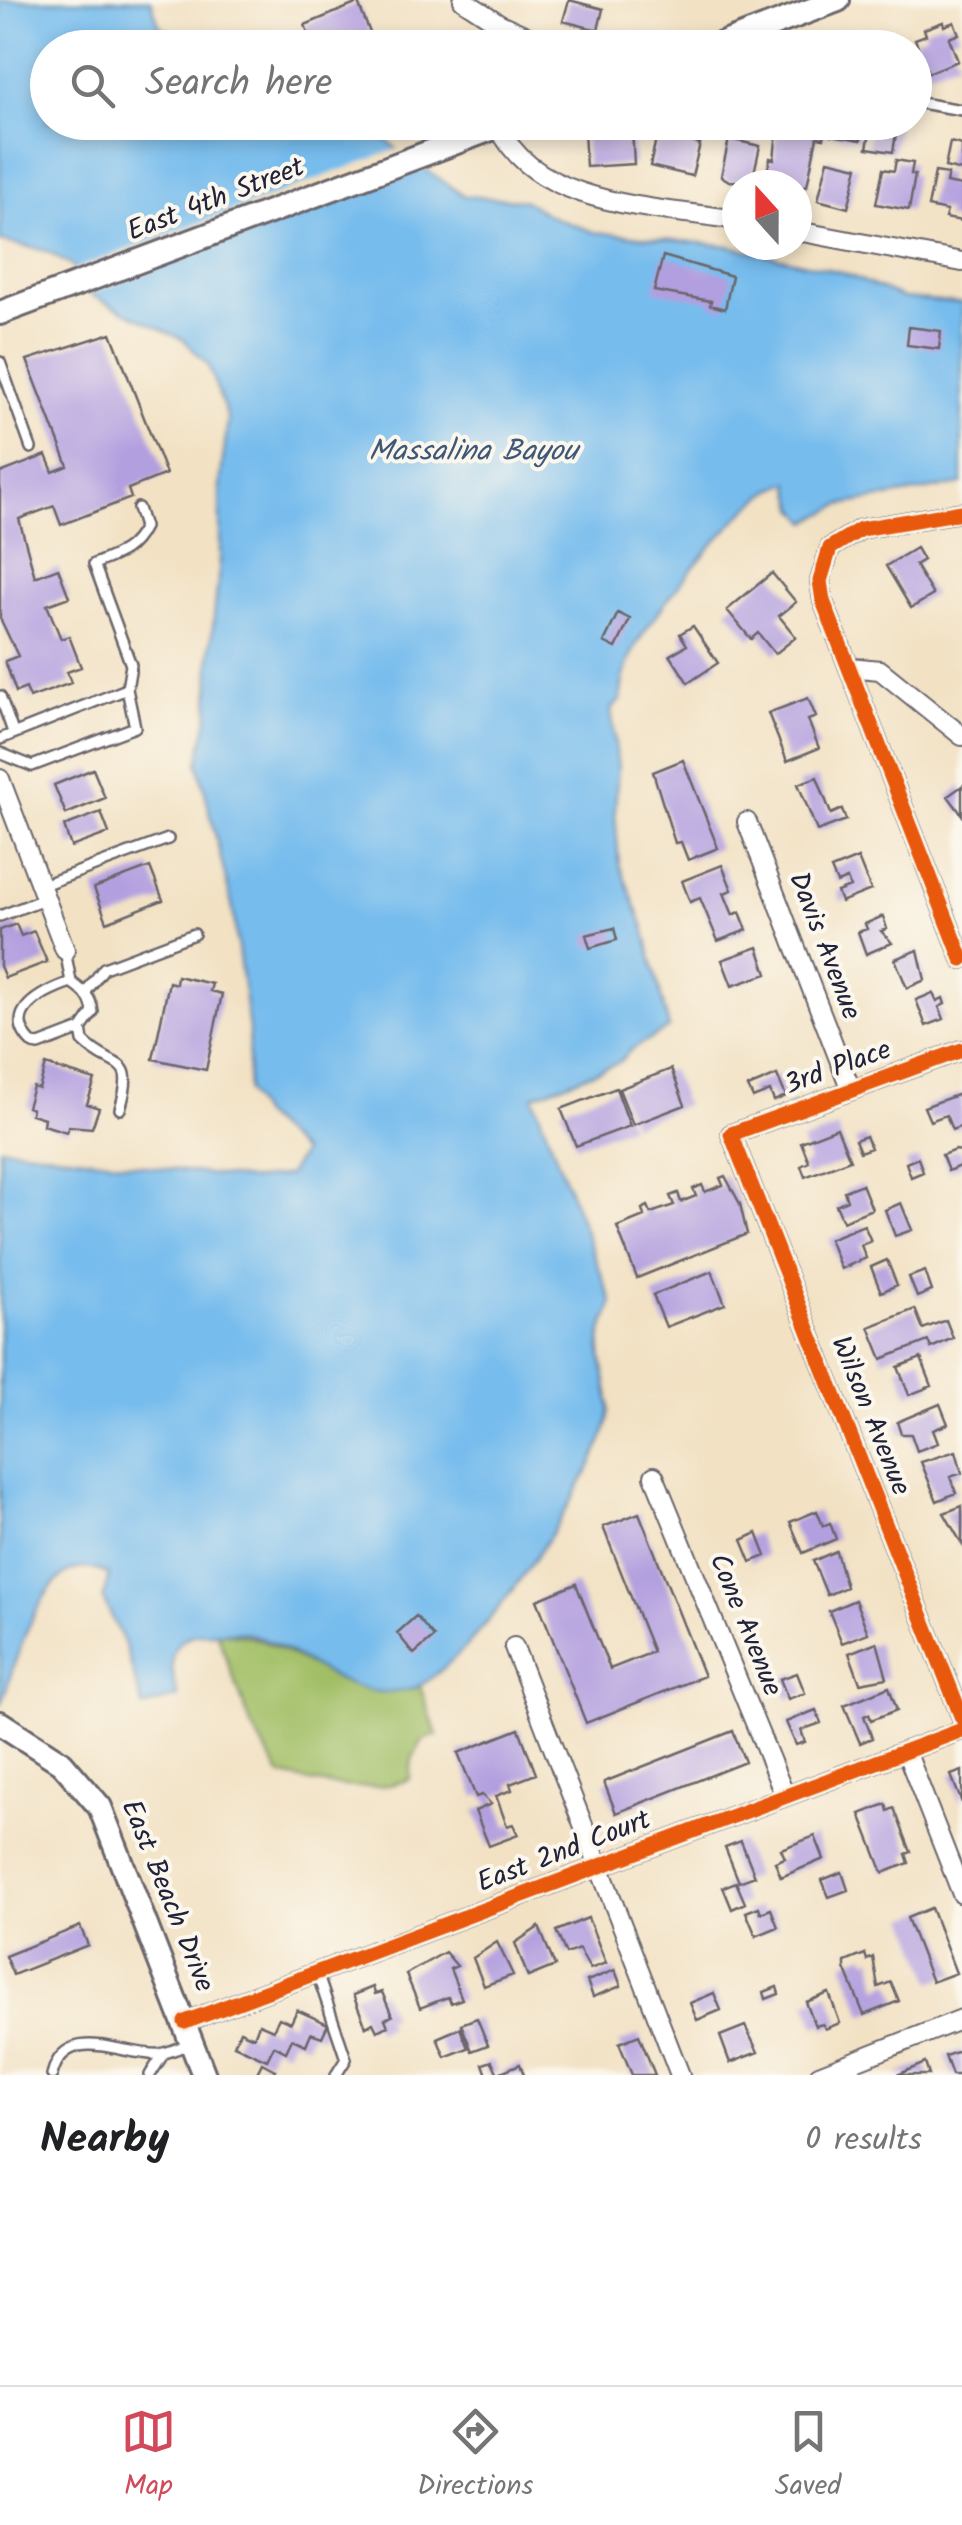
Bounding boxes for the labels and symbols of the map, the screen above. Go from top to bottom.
street label: East 4th Street [121,145,312,255]
north arrow [722,170,812,260]
water label: Massalina Bayou [368,428,581,476]
street label: Davis Avenue [775,865,873,1027]
street label: 3rd Place [778,1028,898,1108]
street label: Wilson Avenue [818,1329,923,1503]
street label: Cone Avenue [696,1547,794,1704]
street label: East Beach Drive [108,1793,226,1999]
street label: East 2nd Court [471,1798,659,1906]

